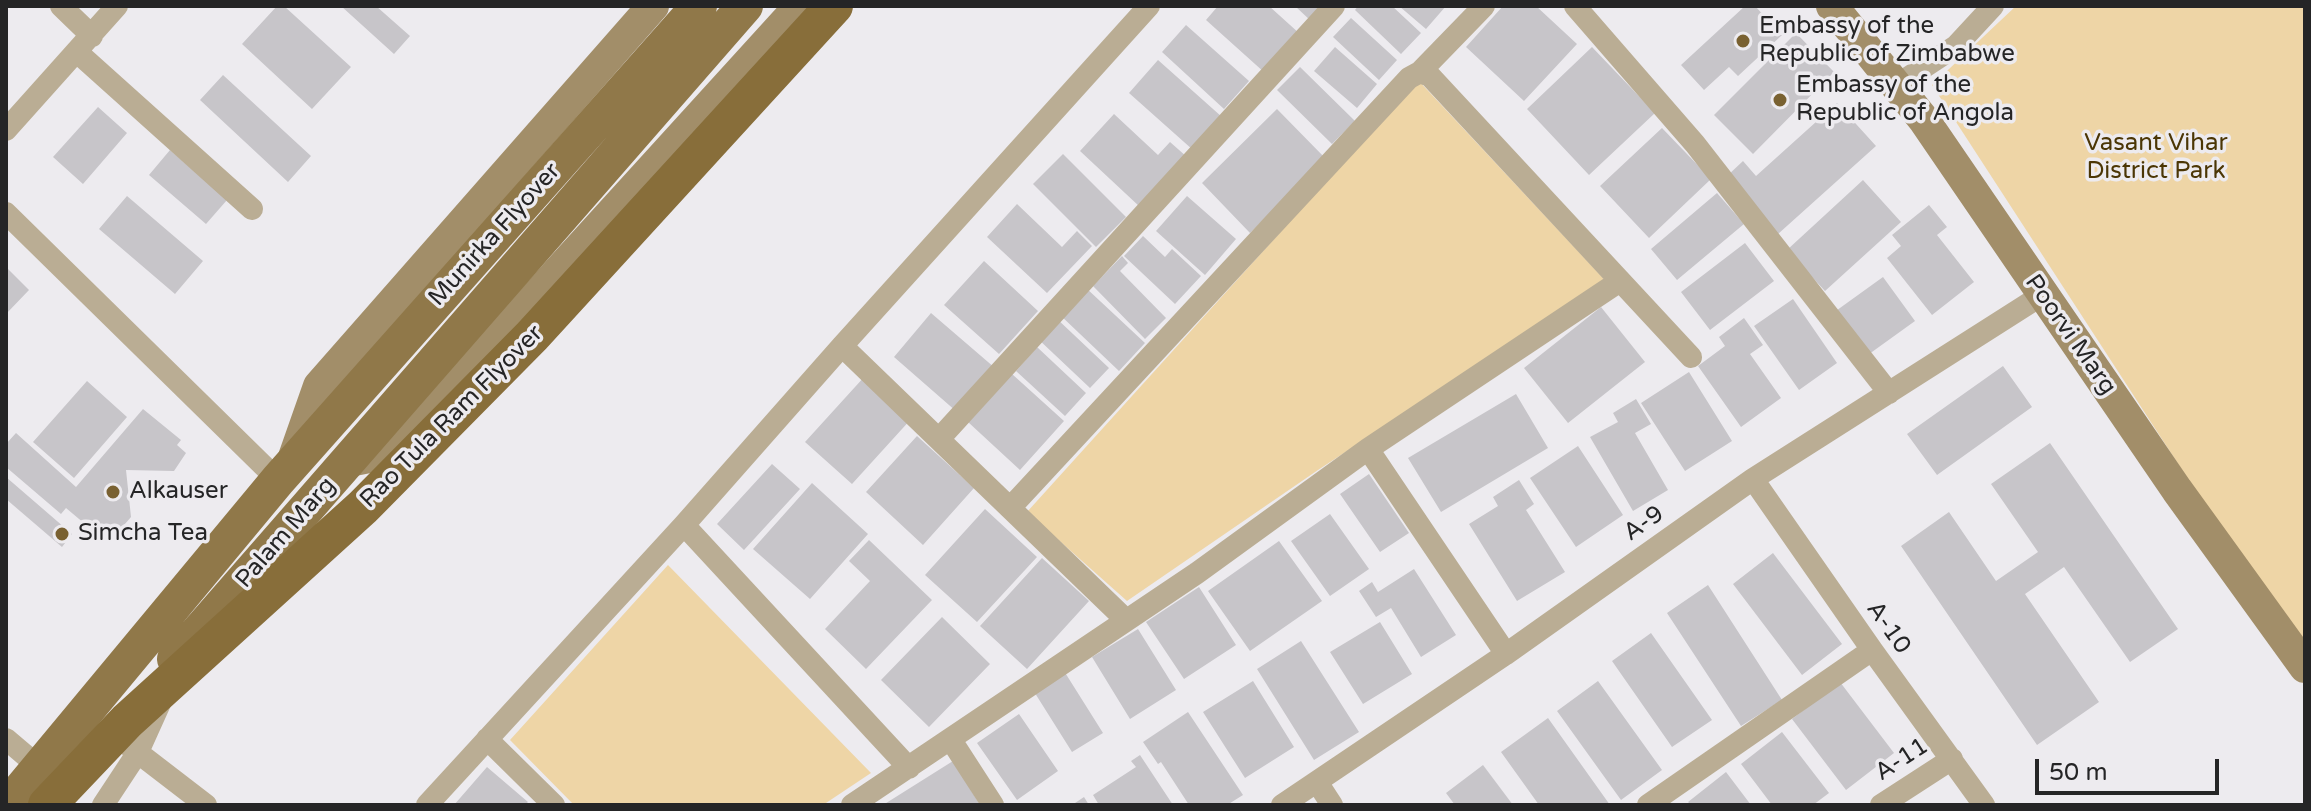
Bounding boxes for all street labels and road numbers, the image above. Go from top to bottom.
street label: Munirka Flyover [423,157,567,313]
street label: Poorvi Marg [2018,270,2122,400]
street label: Rao Tula Ram Flyover [355,320,549,514]
street label: Palam Marg [230,472,342,594]
street label: A-9 [1618,500,1670,548]
street label: A-10 [1860,596,1916,660]
street label: A-11 [1870,732,1934,788]

